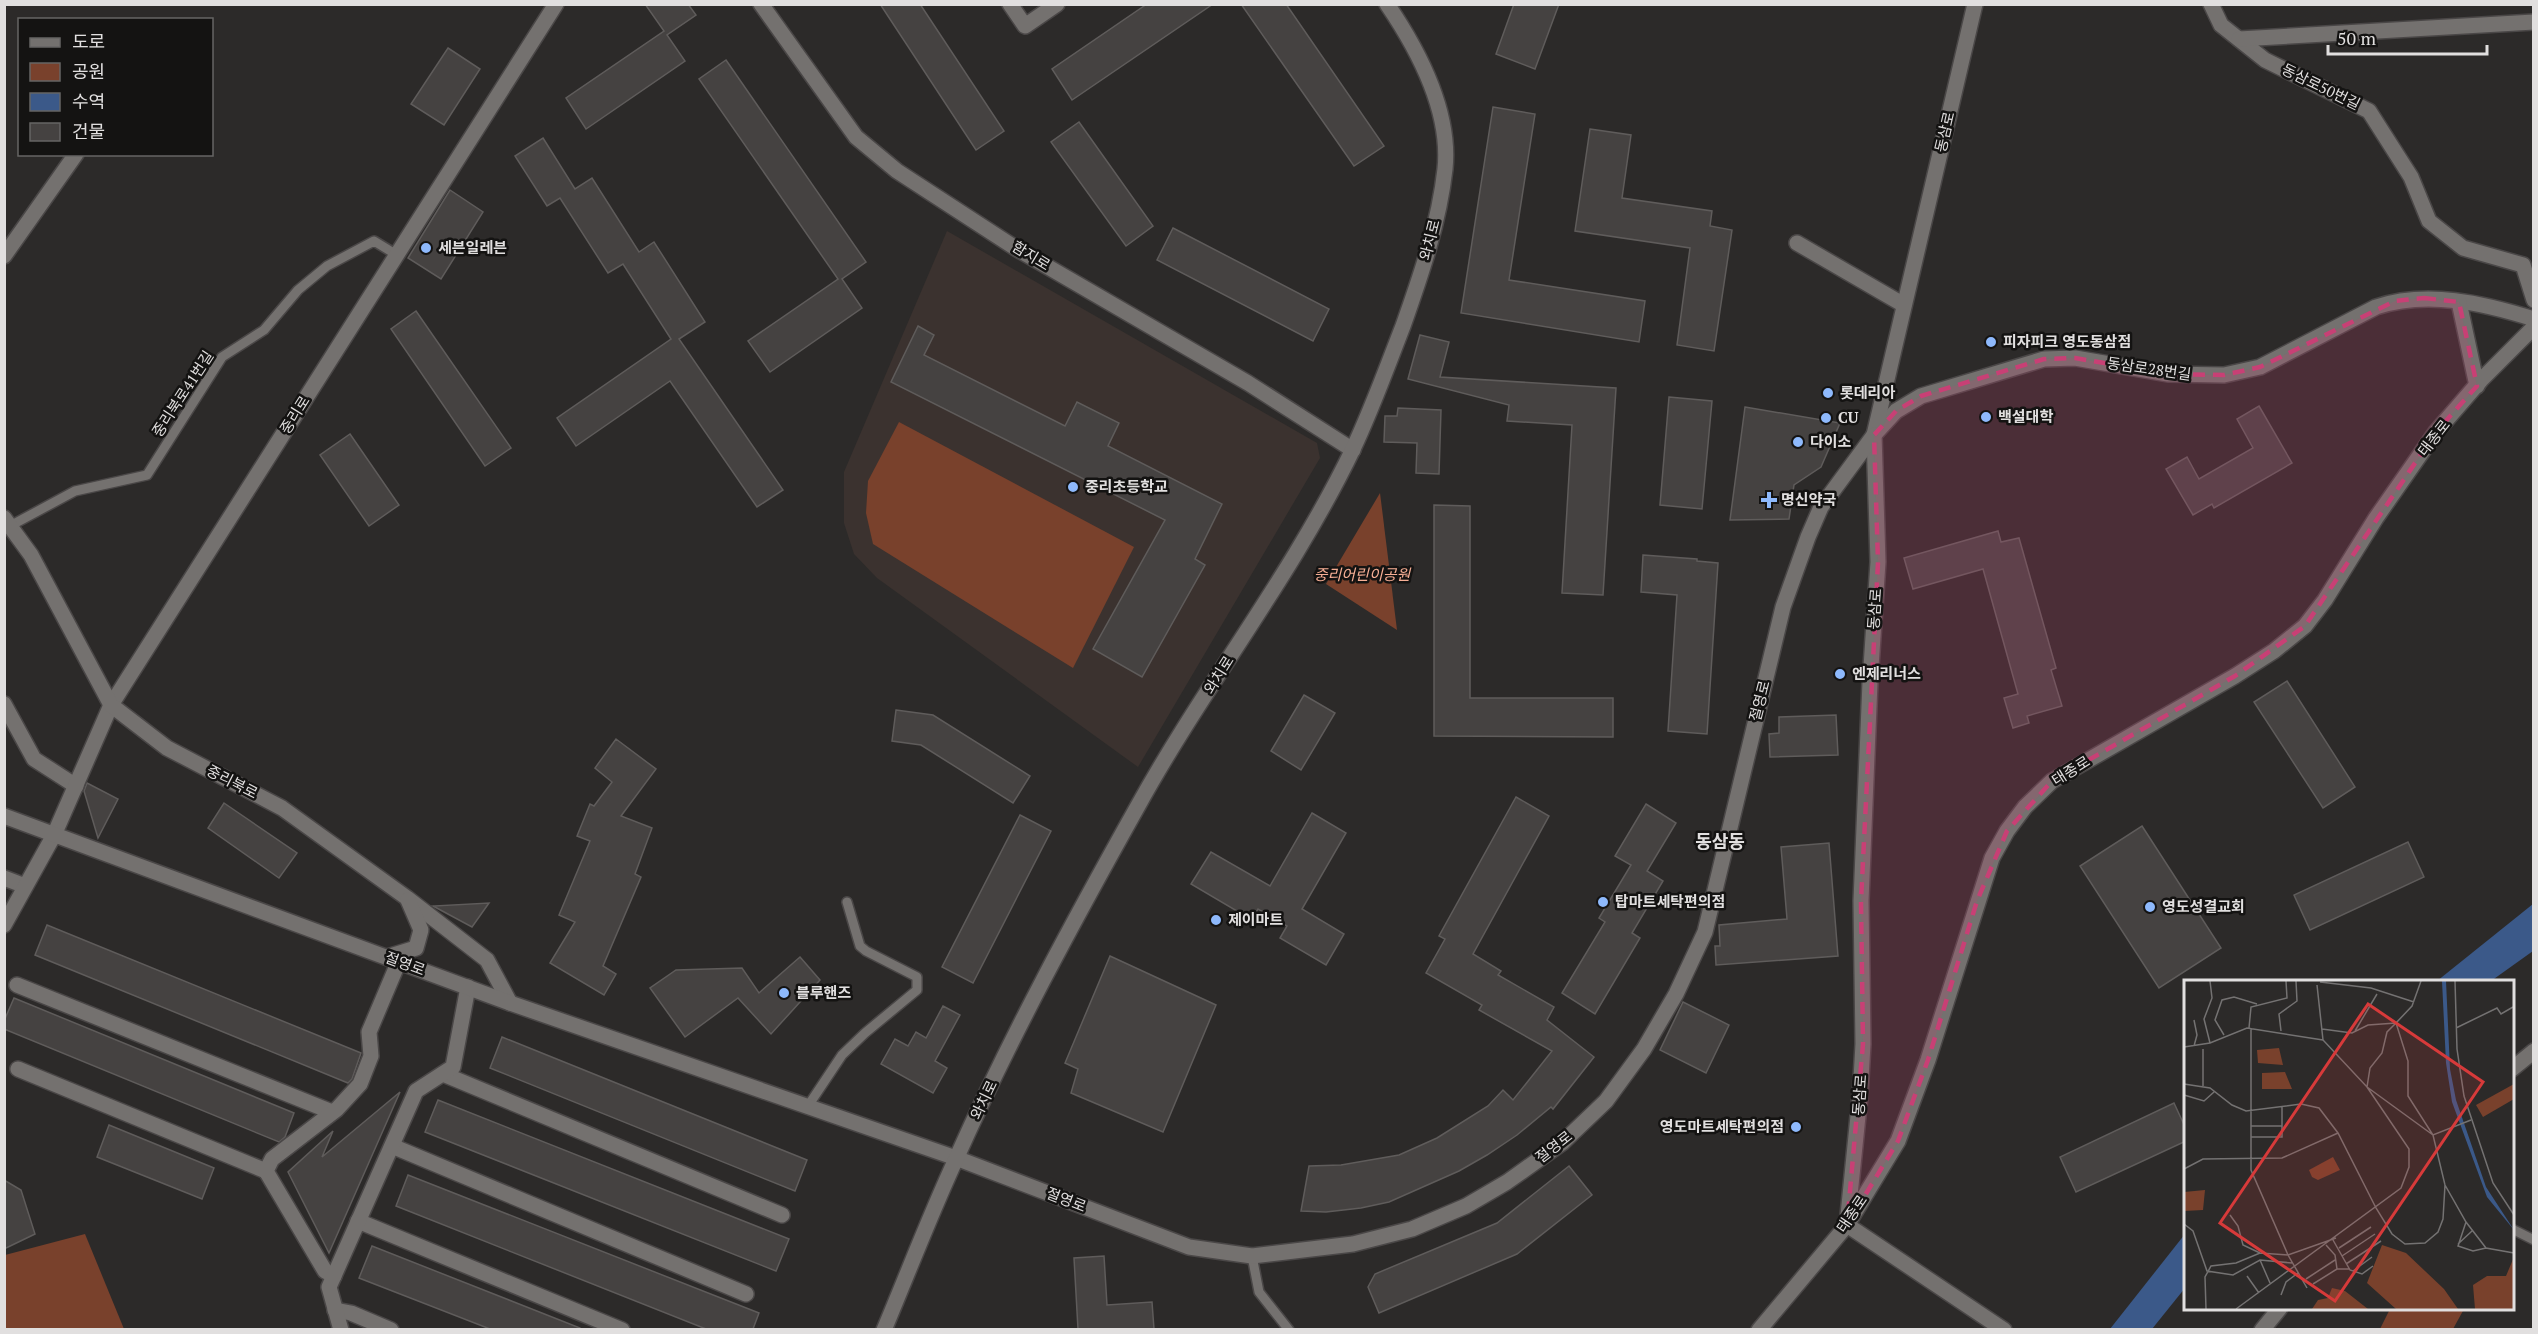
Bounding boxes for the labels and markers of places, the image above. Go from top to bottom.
place label: 세븐일레븐 [438,237,507,257]
marker: 세븐일레븐 [419,241,433,255]
place label: 피자피크 영도동삼점 [2003,331,2131,351]
marker: 피자피크 영도동삼점 [1984,335,1998,349]
place label: 롯데리아 [1840,382,1895,402]
marker: 롯데리아 [1821,386,1835,400]
place label: 백설대학 [1998,406,2053,426]
place label: CU [1838,407,1859,427]
marker: 백설대학 [1979,410,1993,424]
marker: CU [1819,411,1833,425]
place label: 다이소 [1810,431,1852,451]
marker: 다이소 [1791,435,1805,449]
place label: 중리초등학교 [1085,476,1168,496]
marker: 중리초등학교 [1066,480,1080,494]
place label: 명신약국 [1781,489,1836,509]
marker: 명신약국 [1762,493,1776,507]
place label: 엔제리너스 [1852,663,1921,683]
marker: 엔제리너스 [1833,667,1847,681]
place label: 탑마트세탁편의점 [1615,891,1725,911]
marker: 탑마트세탁편의점 [1596,895,1610,909]
place label: 영도성결교회 [2162,896,2245,916]
marker: 영도성결교회 [2143,900,2157,914]
place label: 제이마트 [1228,909,1283,929]
marker: 제이마트 [1209,913,1223,927]
place label: 블루핸즈 [796,982,851,1002]
marker: 블루핸즈 [777,986,791,1000]
place label: 영도마트세탁편의점 [1660,1116,1784,1136]
marker: 영도마트세탁편의점 [1789,1120,1803,1134]

